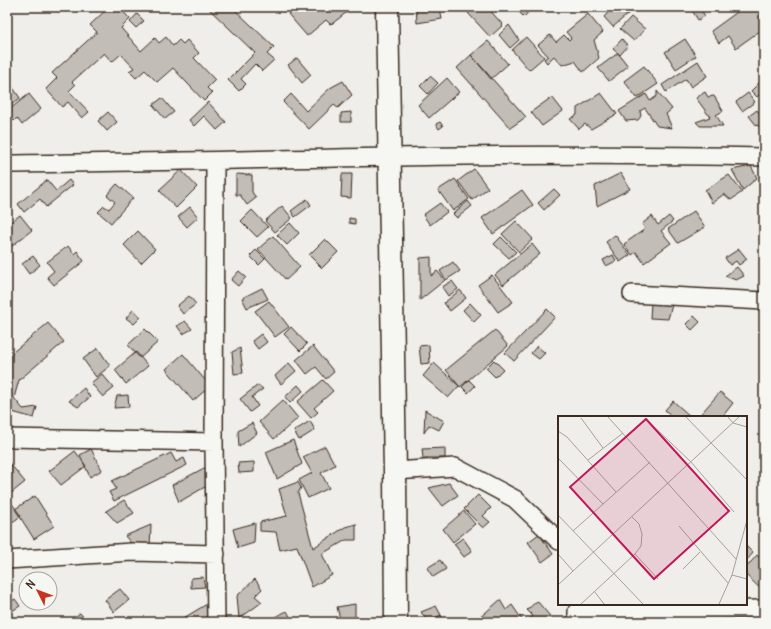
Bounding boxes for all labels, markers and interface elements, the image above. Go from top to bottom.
inset map [558,416,747,605]
north arrow [18,571,58,611]
text: N [23,577,38,592]

